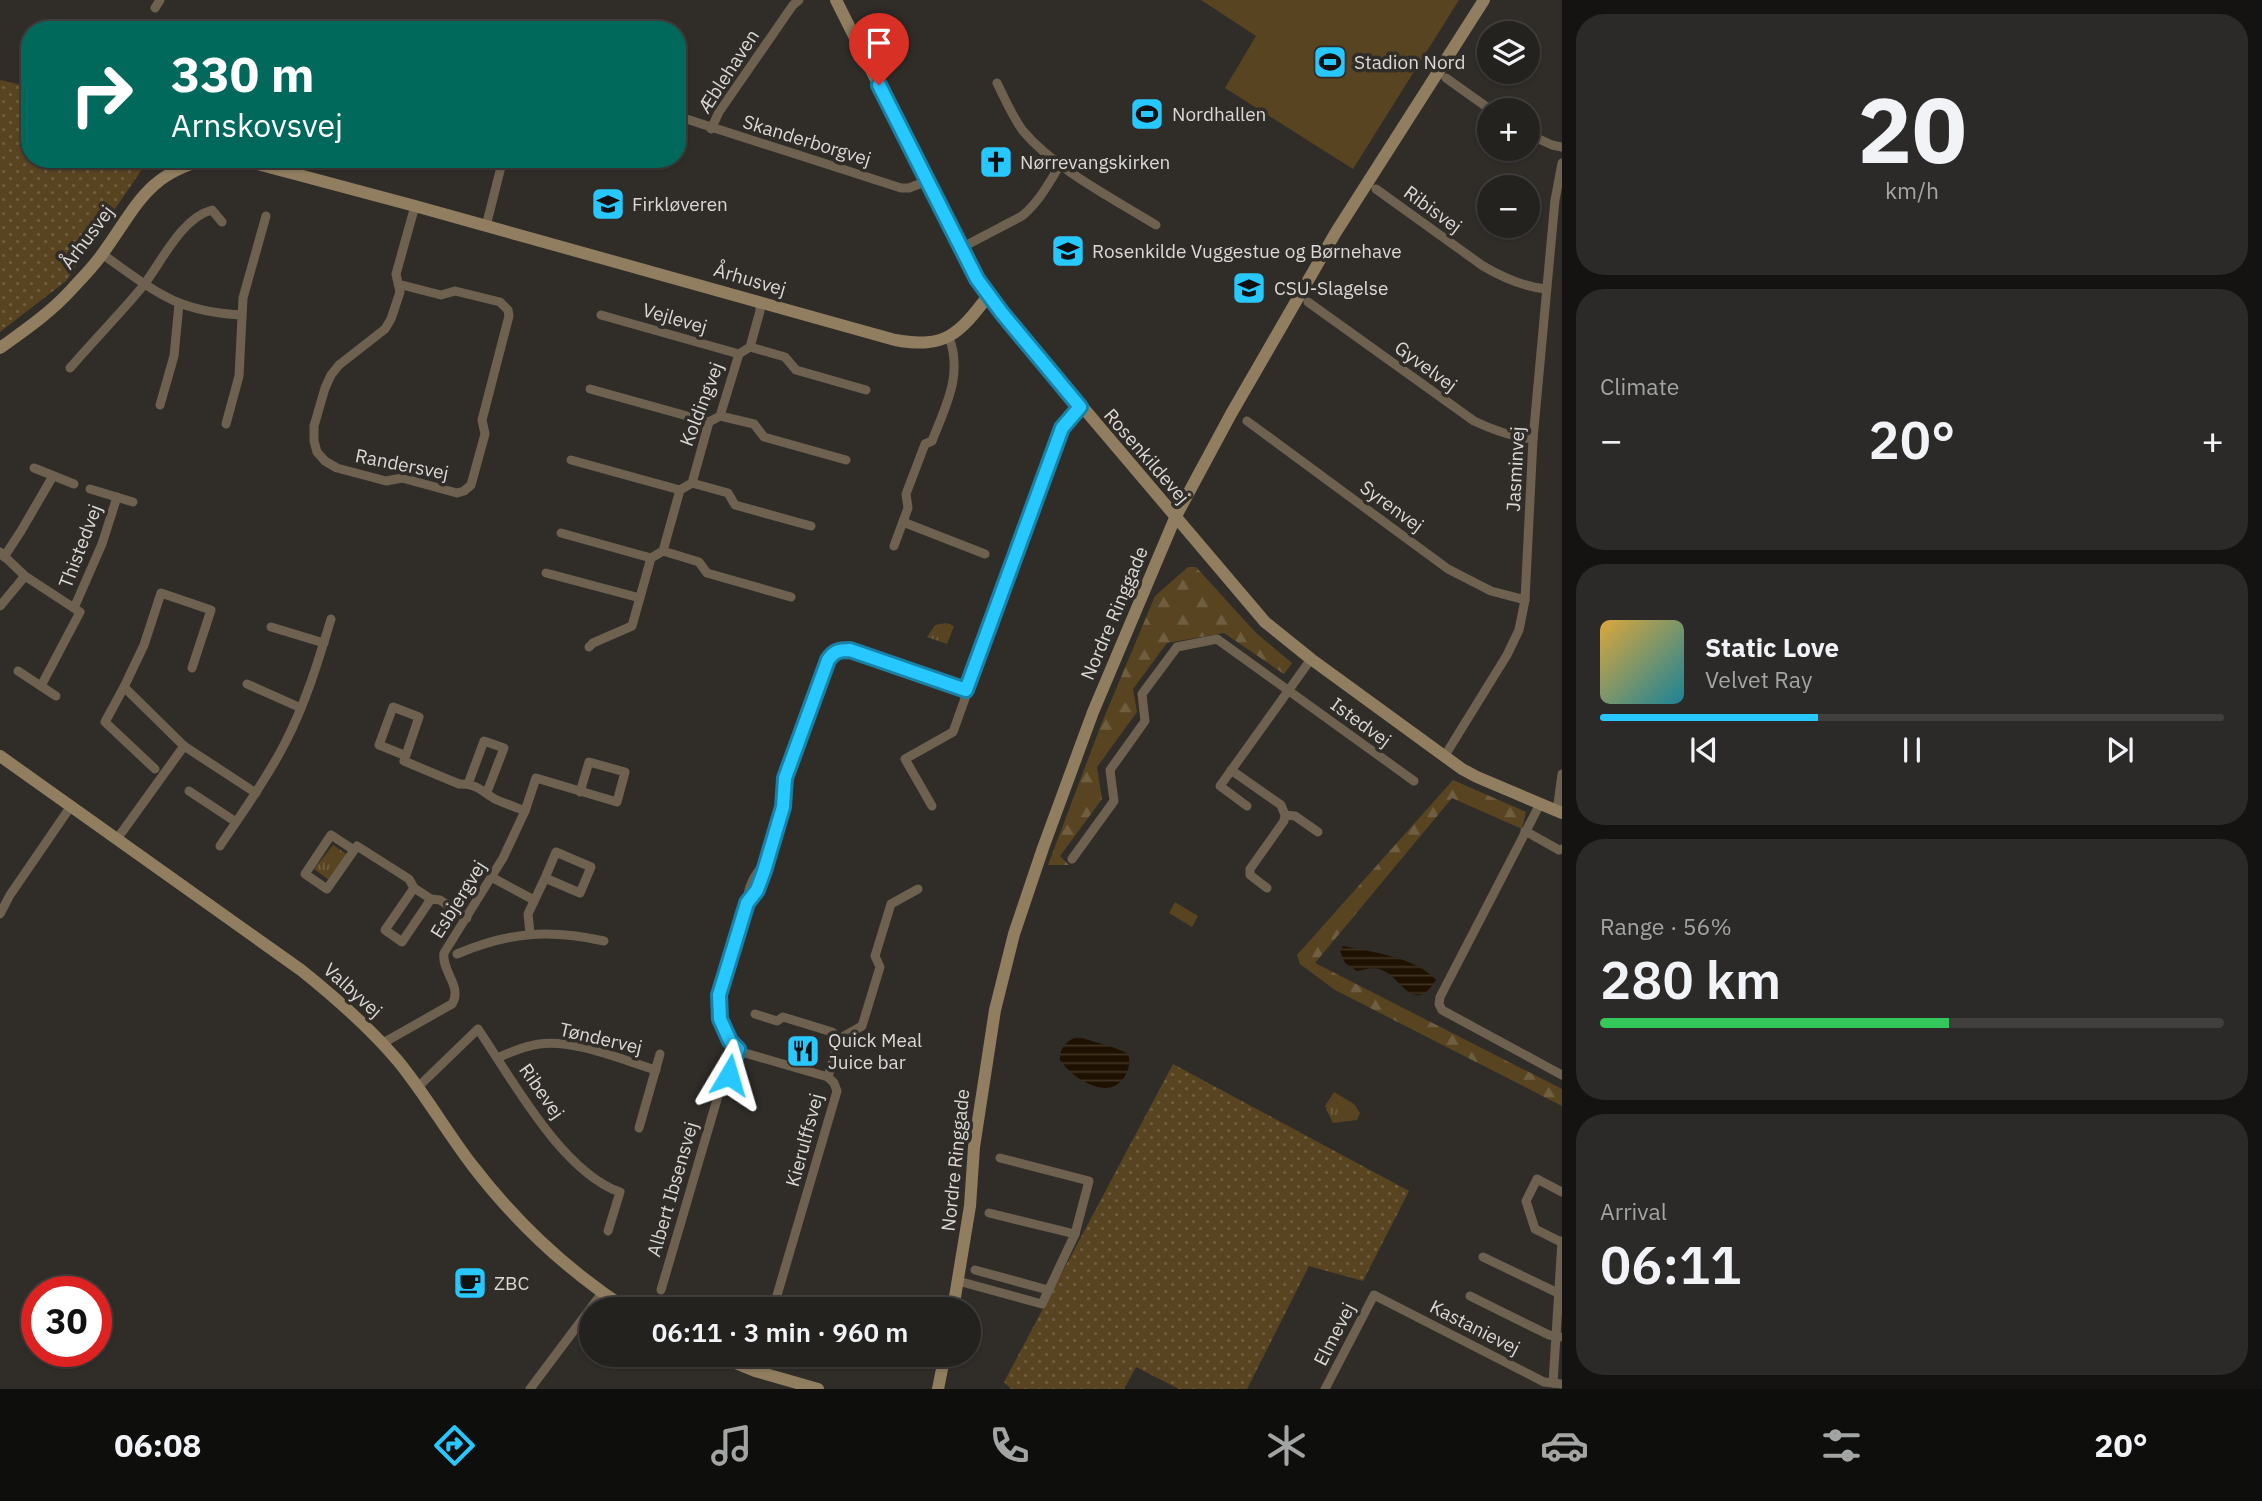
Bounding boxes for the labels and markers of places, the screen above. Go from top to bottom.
pin [849,13,909,85]
sports icon: Stadion Nord [1311,43,1349,81]
place label: Stadion Nord [1354,50,1466,74]
sports icon: Nordhallen [1128,95,1166,133]
place label: Nordhallen [1172,102,1266,126]
church icon: Nørrevangskirken [977,143,1015,181]
place label: Nørrevangskirken [1020,150,1170,174]
school or university icon: Firkløveren [589,185,627,223]
place label: Firkløveren [632,192,728,216]
school or university icon: Rosenkilde Vuggestue og Børnehave [1049,232,1087,270]
place label: Rosenkilde Vuggestue og Børnehave [1092,239,1402,263]
school or university icon: CSU-Slagelse [1230,269,1268,307]
place label: CSU-Slagelse [1274,276,1388,300]
place label: Quick Meal Juice bar [828,1028,922,1074]
restaurant icon: Quick Meal Juice bar [784,1032,822,1070]
cafe icon: ZBC [451,1264,489,1302]
place label: ZBC [494,1271,529,1295]

